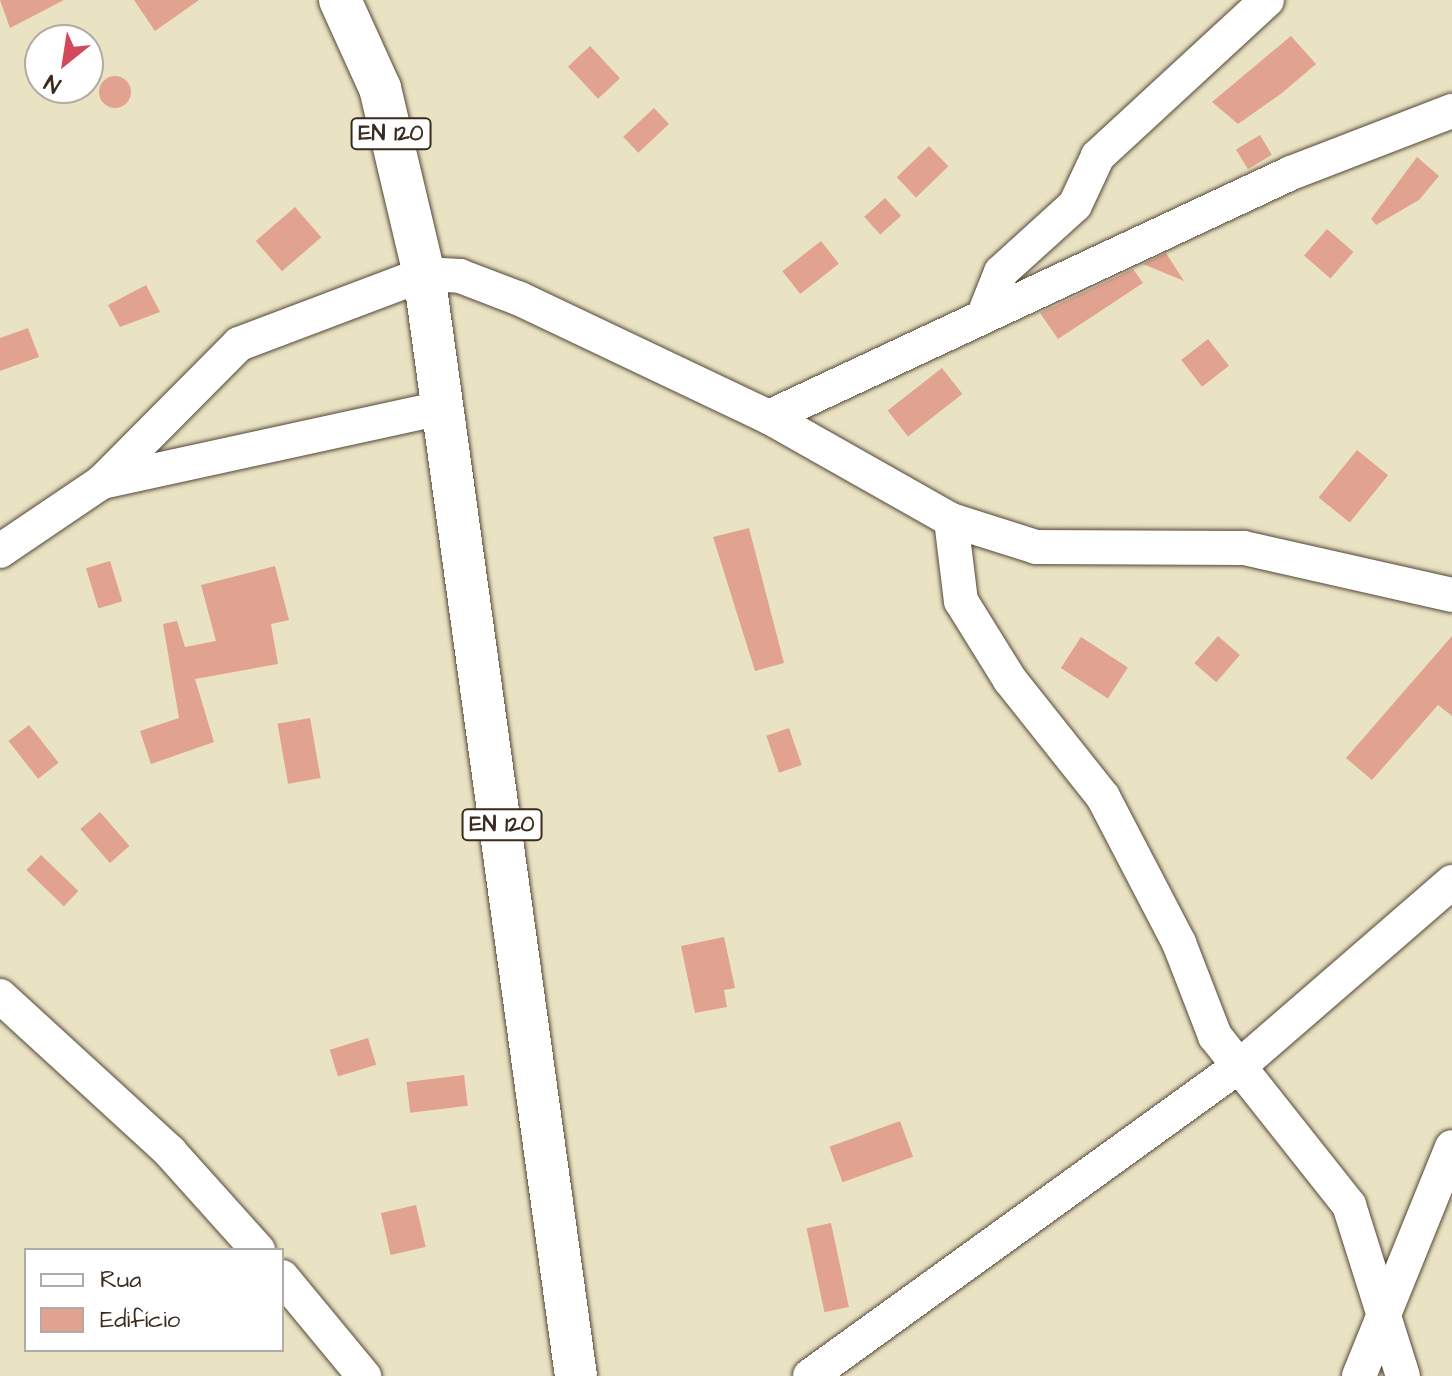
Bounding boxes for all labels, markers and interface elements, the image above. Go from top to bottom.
north arrow [24,24,104,104]
text: N [39,67,66,100]
road number: EN 120 [349,116,433,152]
road number: EN 120 [460,807,544,843]
legend [24,1248,284,1352]
text: Rua [100,1263,142,1297]
text: Edifício [100,1303,180,1337]

